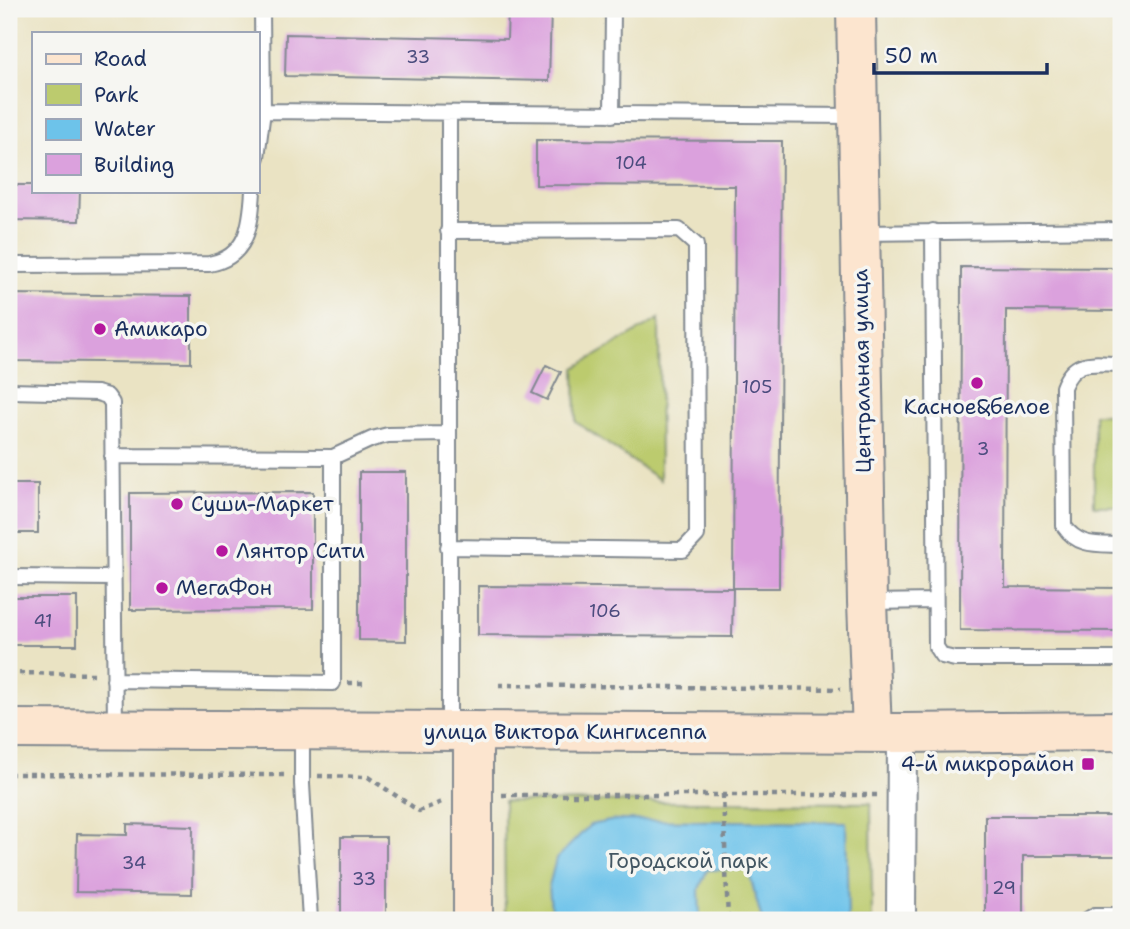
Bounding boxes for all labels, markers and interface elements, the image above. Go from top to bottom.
legend [32,32,259,192]
scale bar [874,32,1048,76]
text: 50 m [885,42,938,70]
text: Road [94,45,147,73]
house number: 33 [406,45,430,69]
text: Park [94,81,139,109]
text: Water [94,115,156,143]
text: Building [94,151,174,179]
house number: 104 [615,151,647,175]
street label: Центральная улица [846,269,878,473]
place label: Амикаро [114,315,208,343]
marker: Амикаро [92,321,108,337]
house number: 105 [742,375,772,399]
marker: Касное&белое [969,375,985,391]
place label: Касное&белое [904,393,1050,421]
house number: 3 [977,437,989,461]
place label: Суши-Маркет [191,490,334,518]
marker: Суши-Маркет [169,496,185,512]
place label: Лянтор Сити [236,537,365,565]
marker: Лянтор Сити [214,543,230,559]
place label: МегаФон [176,574,272,602]
marker: МегаФон [154,580,170,596]
house number: 106 [589,599,621,623]
house number: 41 [33,609,53,633]
street label: улица Виктора Кингисеппа [424,718,706,746]
place label: 4-й микрорайон [901,750,1074,778]
marker: 4-й микрорайон [1080,756,1096,772]
park label: Городской парк [608,847,768,875]
house number: 34 [122,851,146,875]
house number: 33 [352,867,376,891]
house number: 29 [992,876,1016,900]

